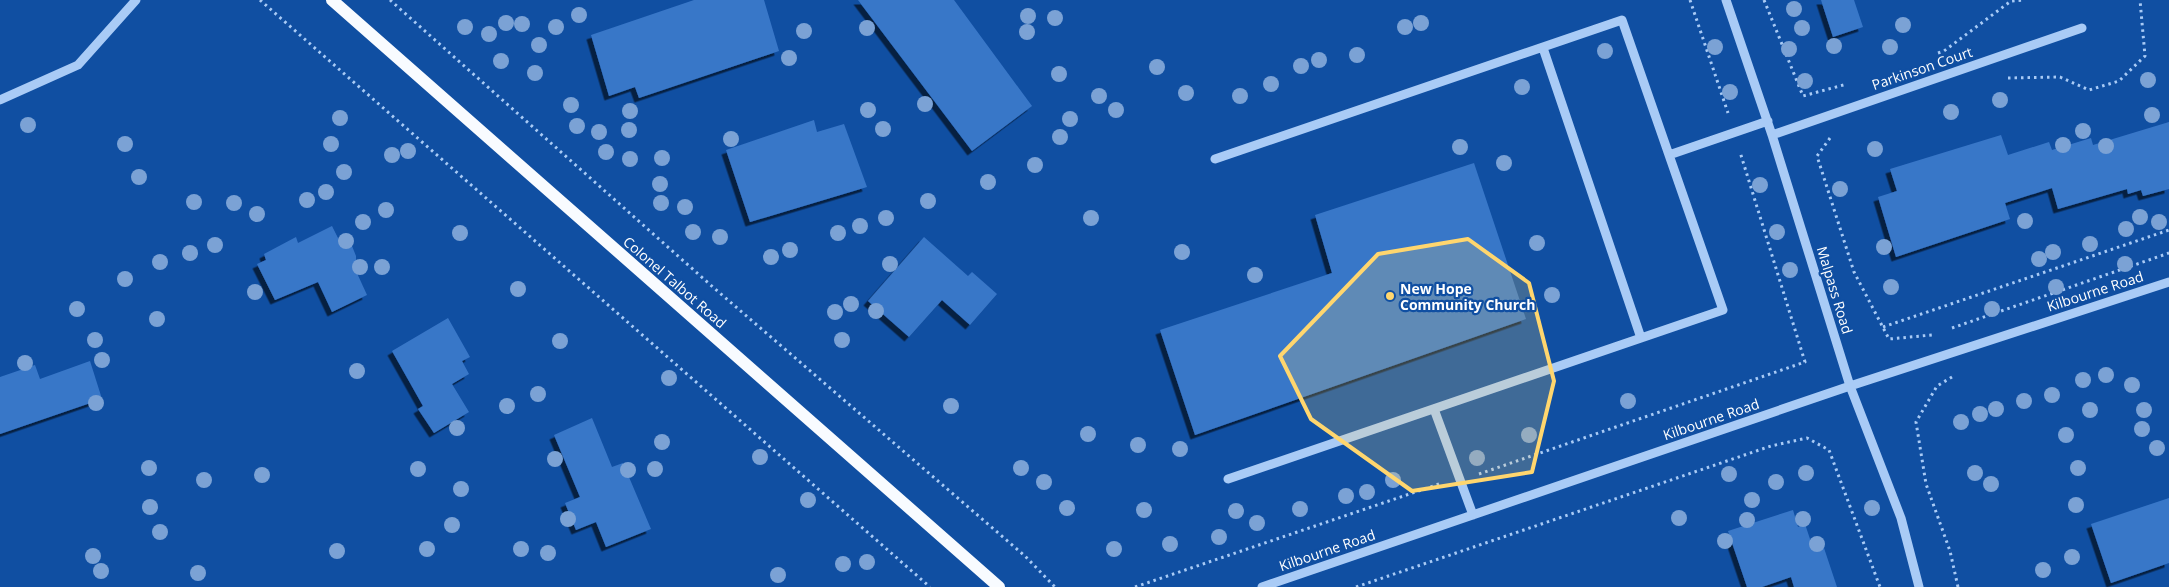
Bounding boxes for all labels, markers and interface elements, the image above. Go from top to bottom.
street label: Parkinson Court [1869,42,1975,94]
street label: Colonel Talbot Road [619,232,731,332]
street label: Malpass Road [1813,244,1857,336]
street label: Kilbourne Road [2044,266,2146,316]
place label: New Hope Community Church [1400,279,1536,314]
marker: New Hope Community Church [1384,290,1396,302]
street label: Kilbourne Road [1660,394,1762,444]
street label: Kilbourne Road [1276,525,1378,575]

